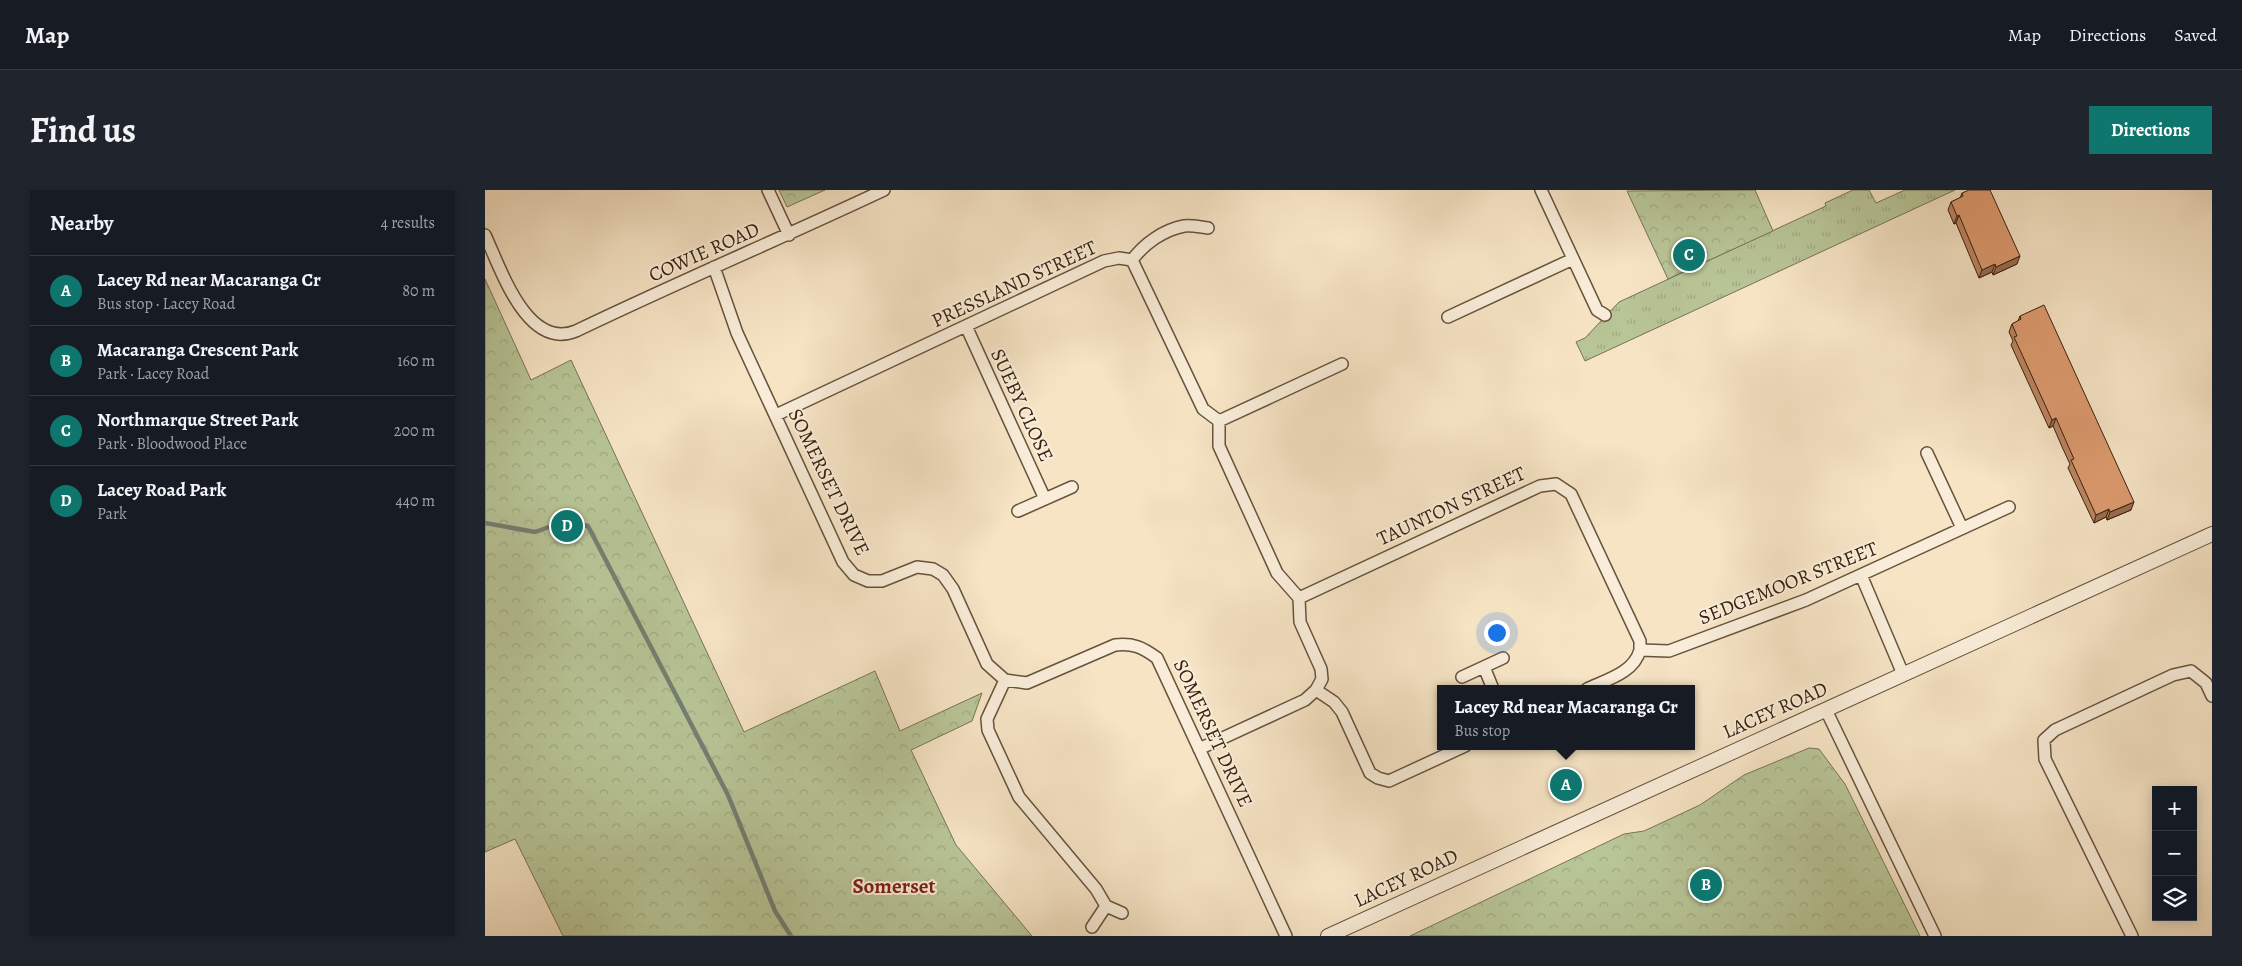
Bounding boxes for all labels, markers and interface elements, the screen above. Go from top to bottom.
text: Map [25,19,69,51]
text: Map [2008,23,2041,47]
text: Directions [2069,23,2146,47]
text: Saved [2174,23,2217,47]
text: Find us [30,106,136,154]
button: Directions [2089,106,2212,154]
text: Nearby [50,209,113,237]
text: 4 results [381,212,435,234]
street label: COWIE ROAD [644,216,764,288]
street label: PRESSLAND STREET [927,234,1101,334]
pin: C [1673,236,1705,274]
text: Lacey Rd near Macaranga Cr [97,267,321,293]
text: A [61,280,71,302]
text: 80 m [402,280,435,302]
text: Bus stop · Lacey Road [97,293,235,315]
text: Macaranga Crescent Park [97,337,298,363]
street label: SUEBY CLOSE [984,344,1060,466]
text: B [61,350,71,372]
text: 160 m [397,350,435,372]
text: Park · Lacey Road [97,363,209,385]
street label: SOMERSET DRIVE [782,404,876,560]
text: Northmarque Street Park [97,407,298,433]
text: C [61,420,71,442]
text: 200 m [394,420,435,442]
text: Park · Bloodwood Place [97,433,247,455]
street label: TAUNTON STREET [1372,460,1530,552]
text: Lacey Road Park [97,477,226,503]
text: D [60,490,72,512]
text: 440 m [395,490,435,512]
text: Park [97,503,127,525]
pin: D [551,507,583,545]
street label: SEDGEMOOR STREET [1695,535,1881,631]
your location [1484,620,1510,646]
street label: SOMERSET DRIVE [1167,655,1259,811]
street label: LACEY ROAD [1718,675,1832,745]
popup [1437,685,1695,750]
text: Lacey Rd near Macaranga Cr [1454,694,1678,720]
text: Bus stop [1454,720,1510,742]
pin: A [1550,766,1582,804]
map controls [2152,786,2197,921]
button: + [2152,786,2197,831]
button: − [2152,831,2197,876]
street label: LACEY ROAD [1350,842,1462,914]
pin: B [1690,866,1722,904]
district label: Somerset [852,872,936,900]
button: layers [2152,876,2197,921]

